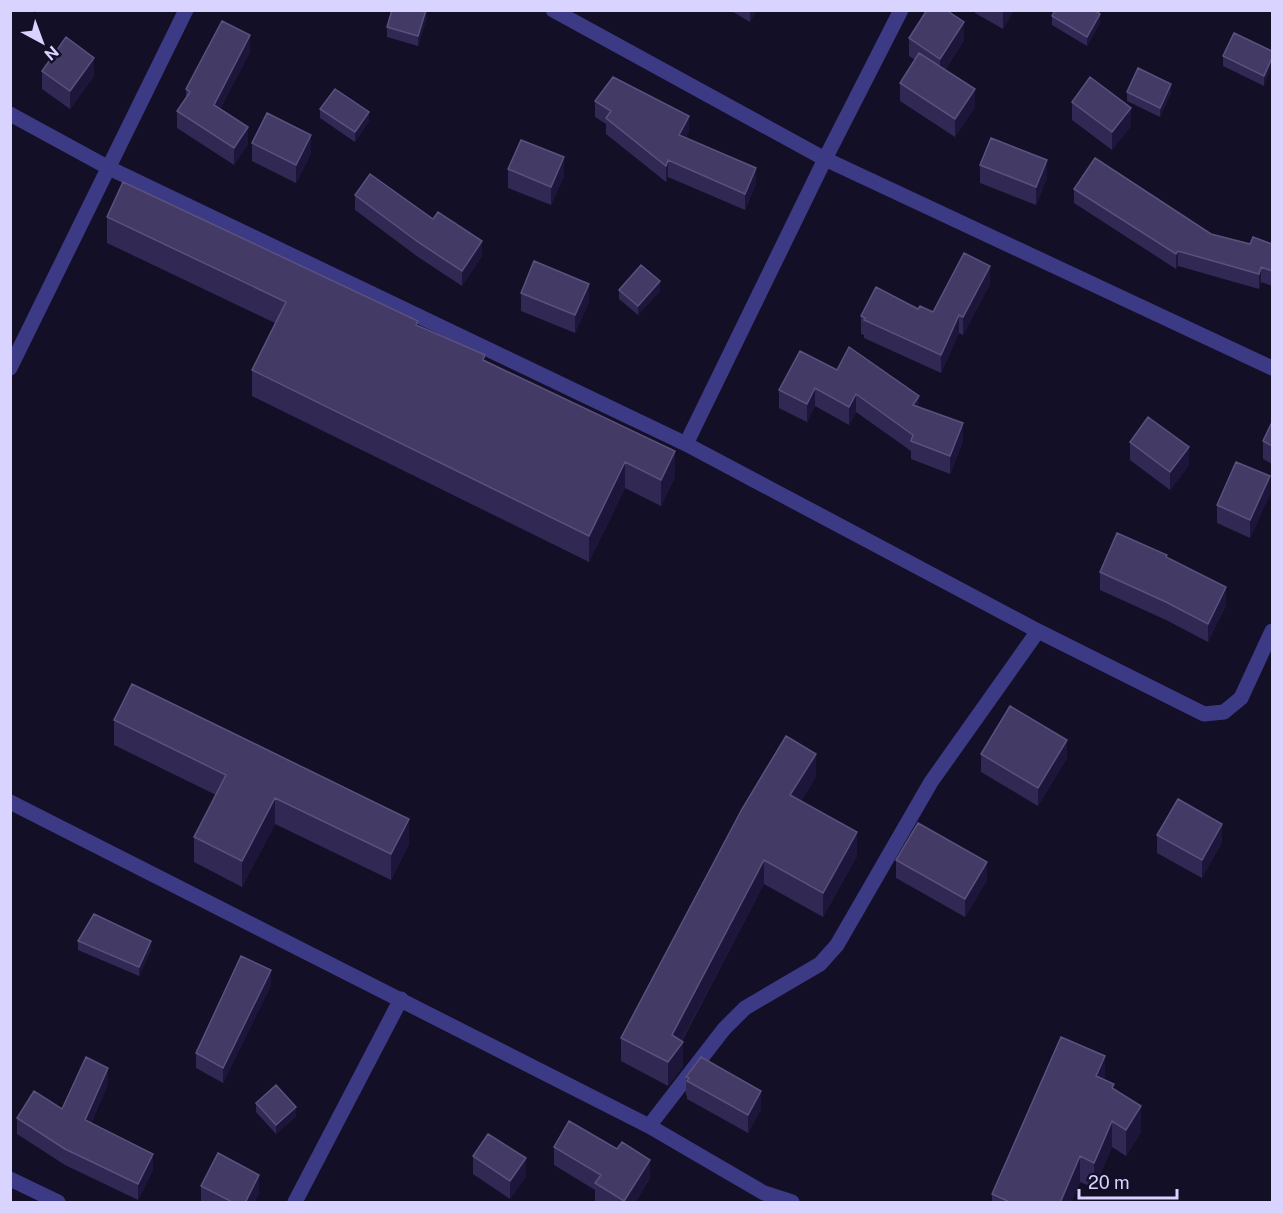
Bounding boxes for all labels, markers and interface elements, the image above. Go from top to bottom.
north arrow [12,12,72,72]
text: N [41,42,62,64]
scale bar [1079,1162,1176,1200]
text: 20 m [1088,1172,1130,1193]

